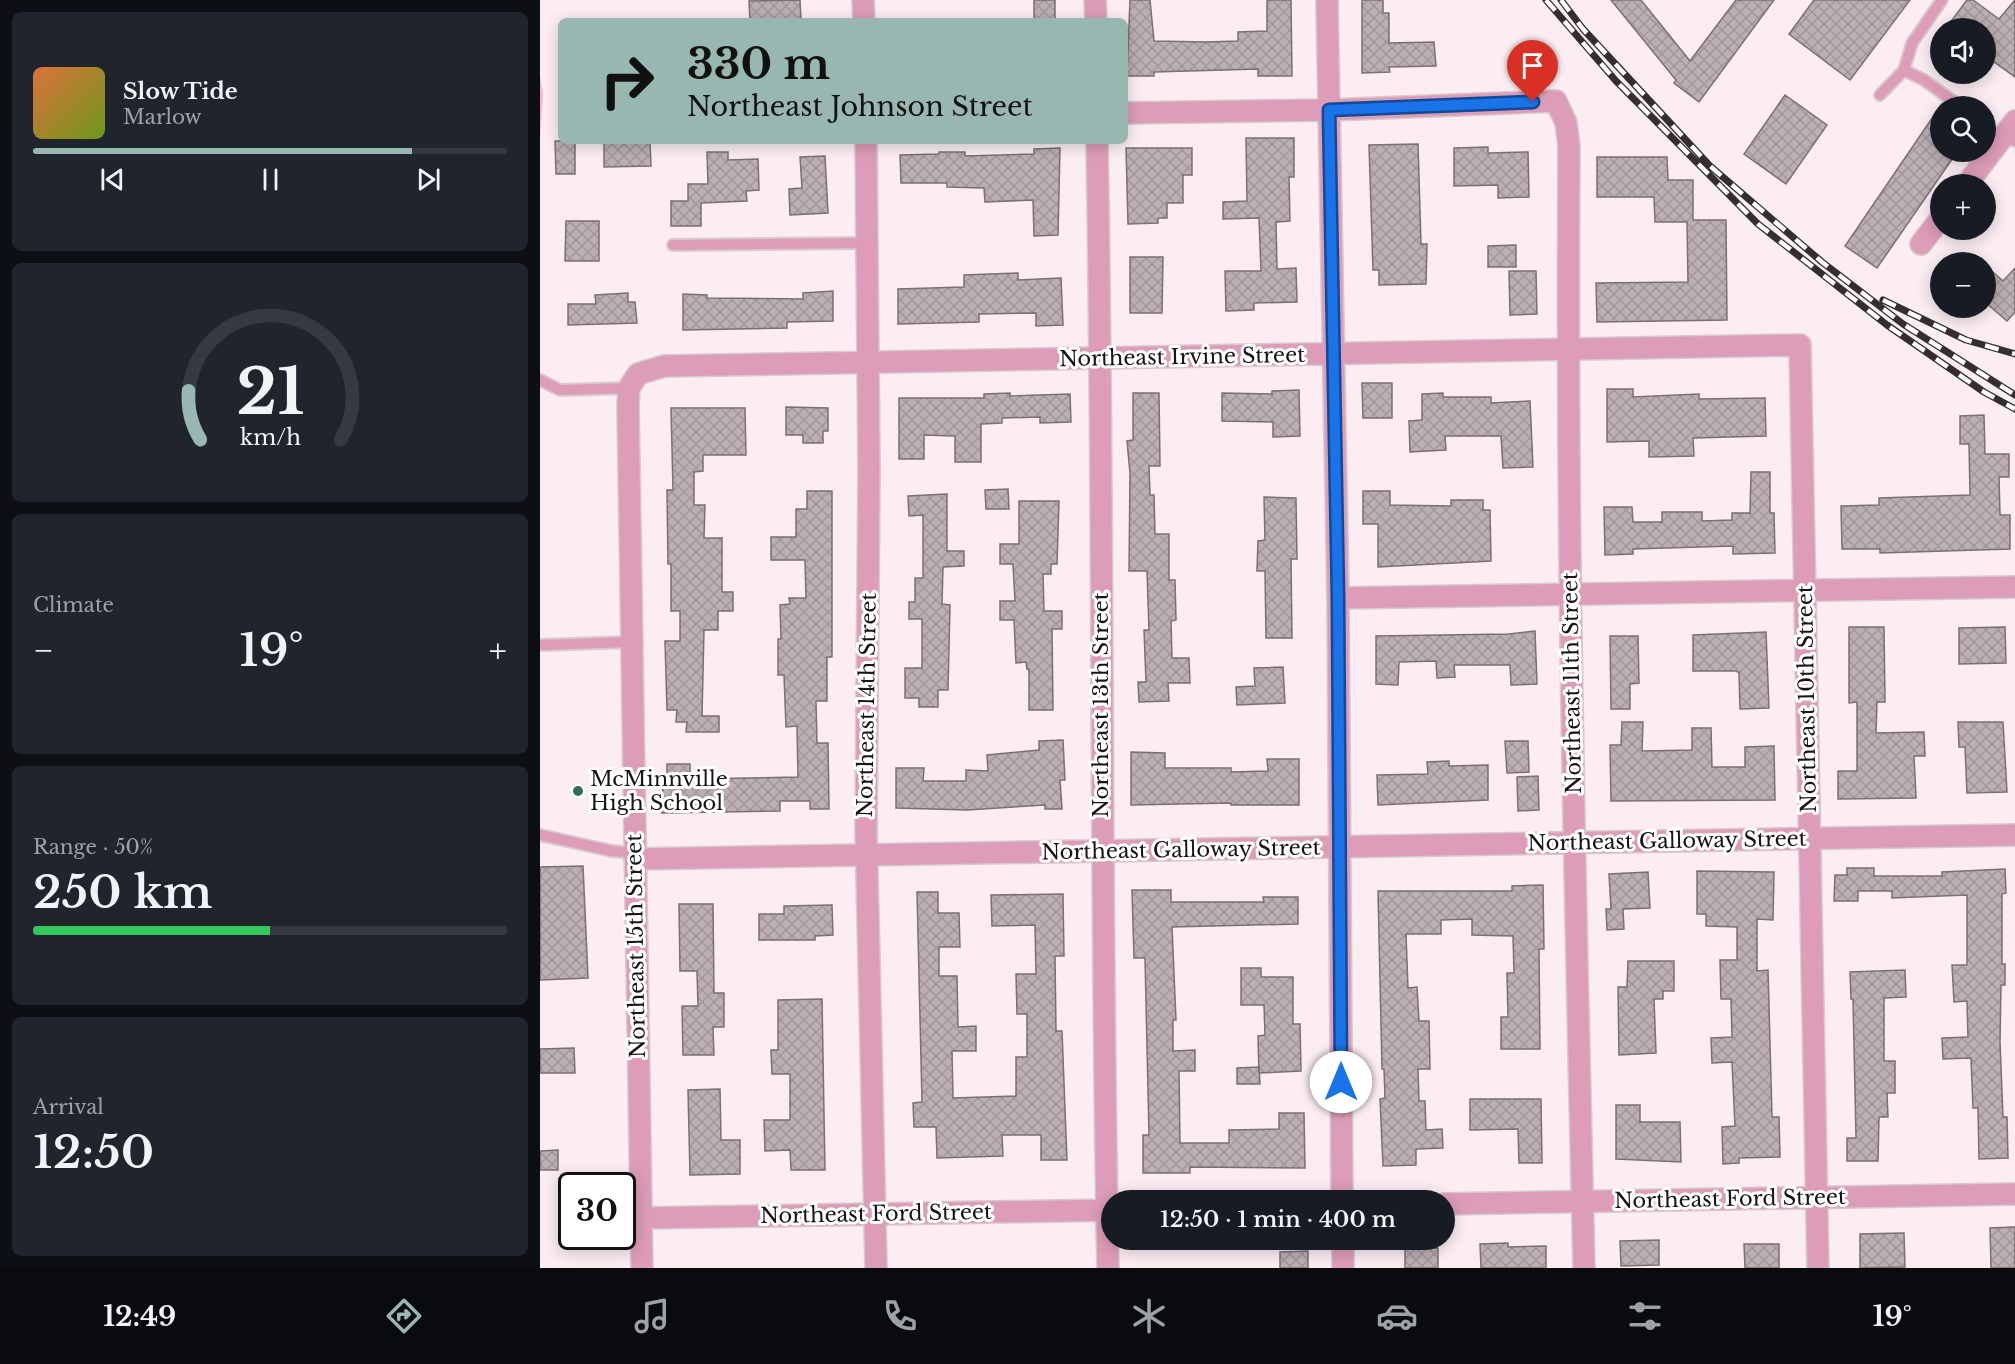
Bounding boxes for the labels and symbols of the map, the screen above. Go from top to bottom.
pin [1507,40,1558,102]
street label: Northeast Irvine Street [1059,342,1305,372]
street label: Northeast 11th Street [1557,572,1587,794]
street label: Northeast 10th Street [1792,585,1822,813]
street label: Northeast 14th Street [852,592,882,818]
street label: Northeast 13th Street [1088,592,1114,818]
place label: McMinnville High School [590,766,728,816]
marker: McMinnville High School [571,784,585,798]
street label: Northeast Galloway Street [1527,826,1807,856]
street label: Northeast 15th Street [621,833,651,1058]
street label: Northeast Galloway Street [1041,835,1321,865]
position arrow [1309,1050,1373,1114]
speed limit sign: 30 [558,1172,636,1250]
street label: Northeast Ford Street [1614,1184,1846,1214]
street label: Northeast Ford Street [760,1199,992,1229]

